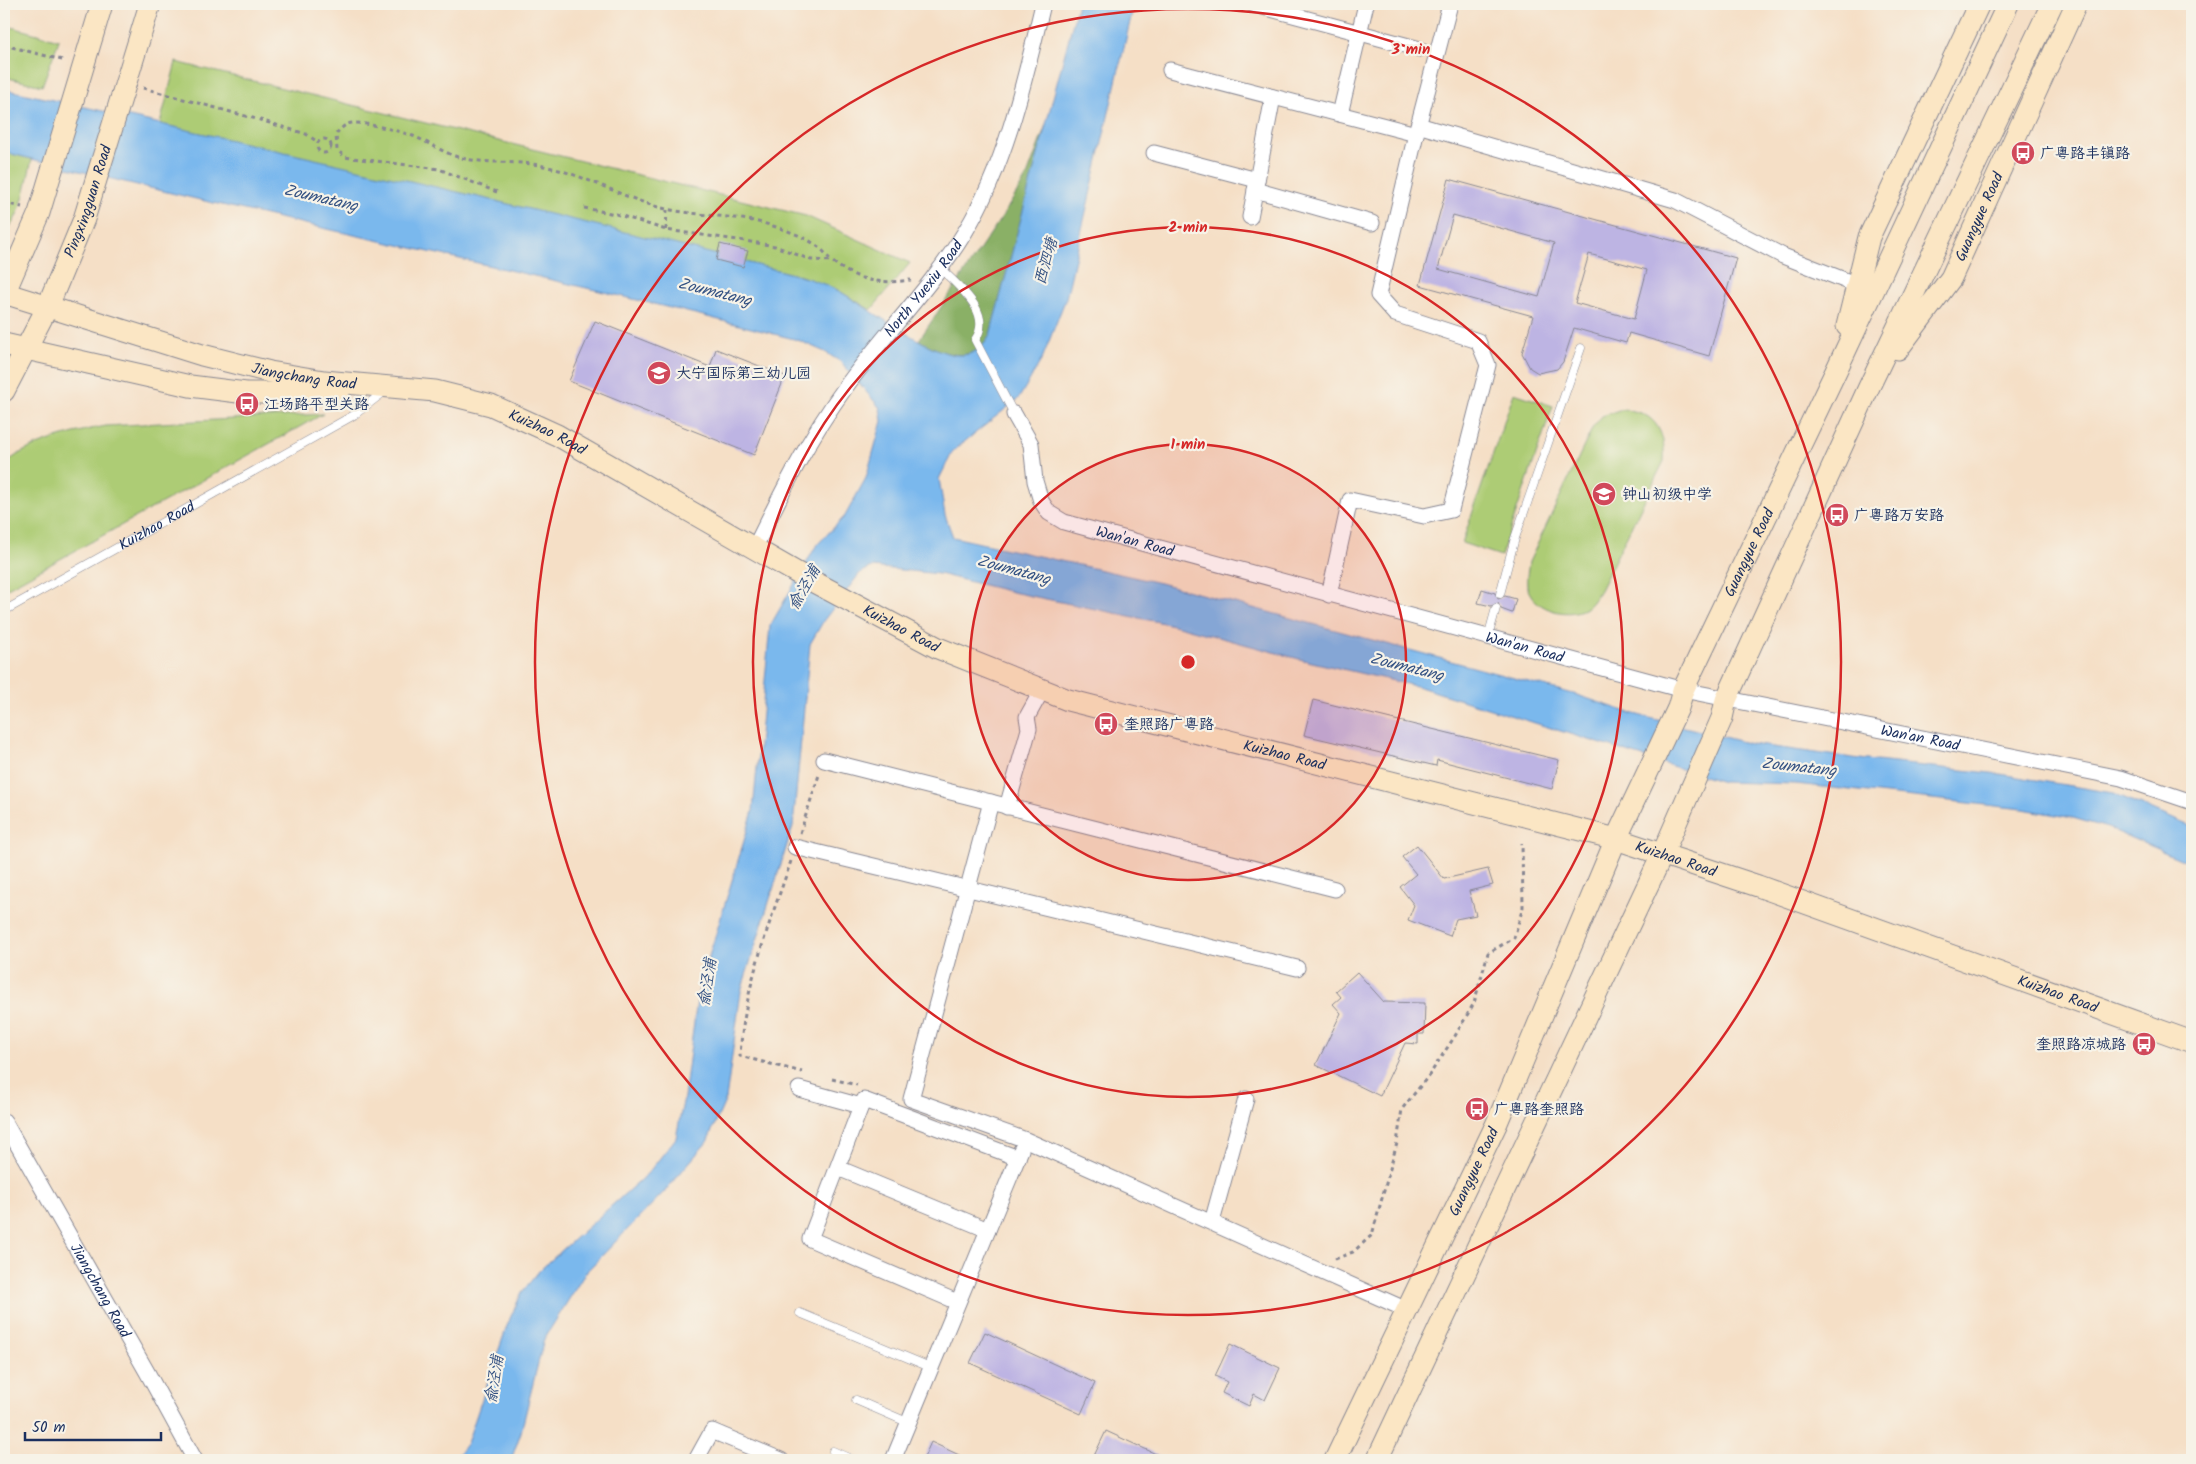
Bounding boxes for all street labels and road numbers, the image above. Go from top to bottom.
street label: Pingxingguan Road [58,142,119,262]
street label: Guangyue Road [1949,168,2011,266]
street label: North Yuexiu Road [879,235,970,343]
street label: Jiangchang Road [249,357,358,397]
street label: Kuizhao Road [504,403,591,463]
street label: Kuizhao Road [115,495,200,557]
street label: Guangyue Road [1718,504,1782,601]
street label: Wan'an Road [1093,520,1177,564]
street label: Kuizhao Road [858,599,944,660]
street label: Wan'an Road [1483,626,1567,670]
street label: Wan'an Road [1879,719,1962,758]
street label: Kuizhao Road [1241,734,1329,778]
street label: Kuizhao Road [1632,835,1720,885]
street label: Kuizhao Road [2014,969,2102,1020]
street label: Guangyue Road [1443,1123,1506,1220]
street label: Jiangchang Road [63,1239,137,1343]

